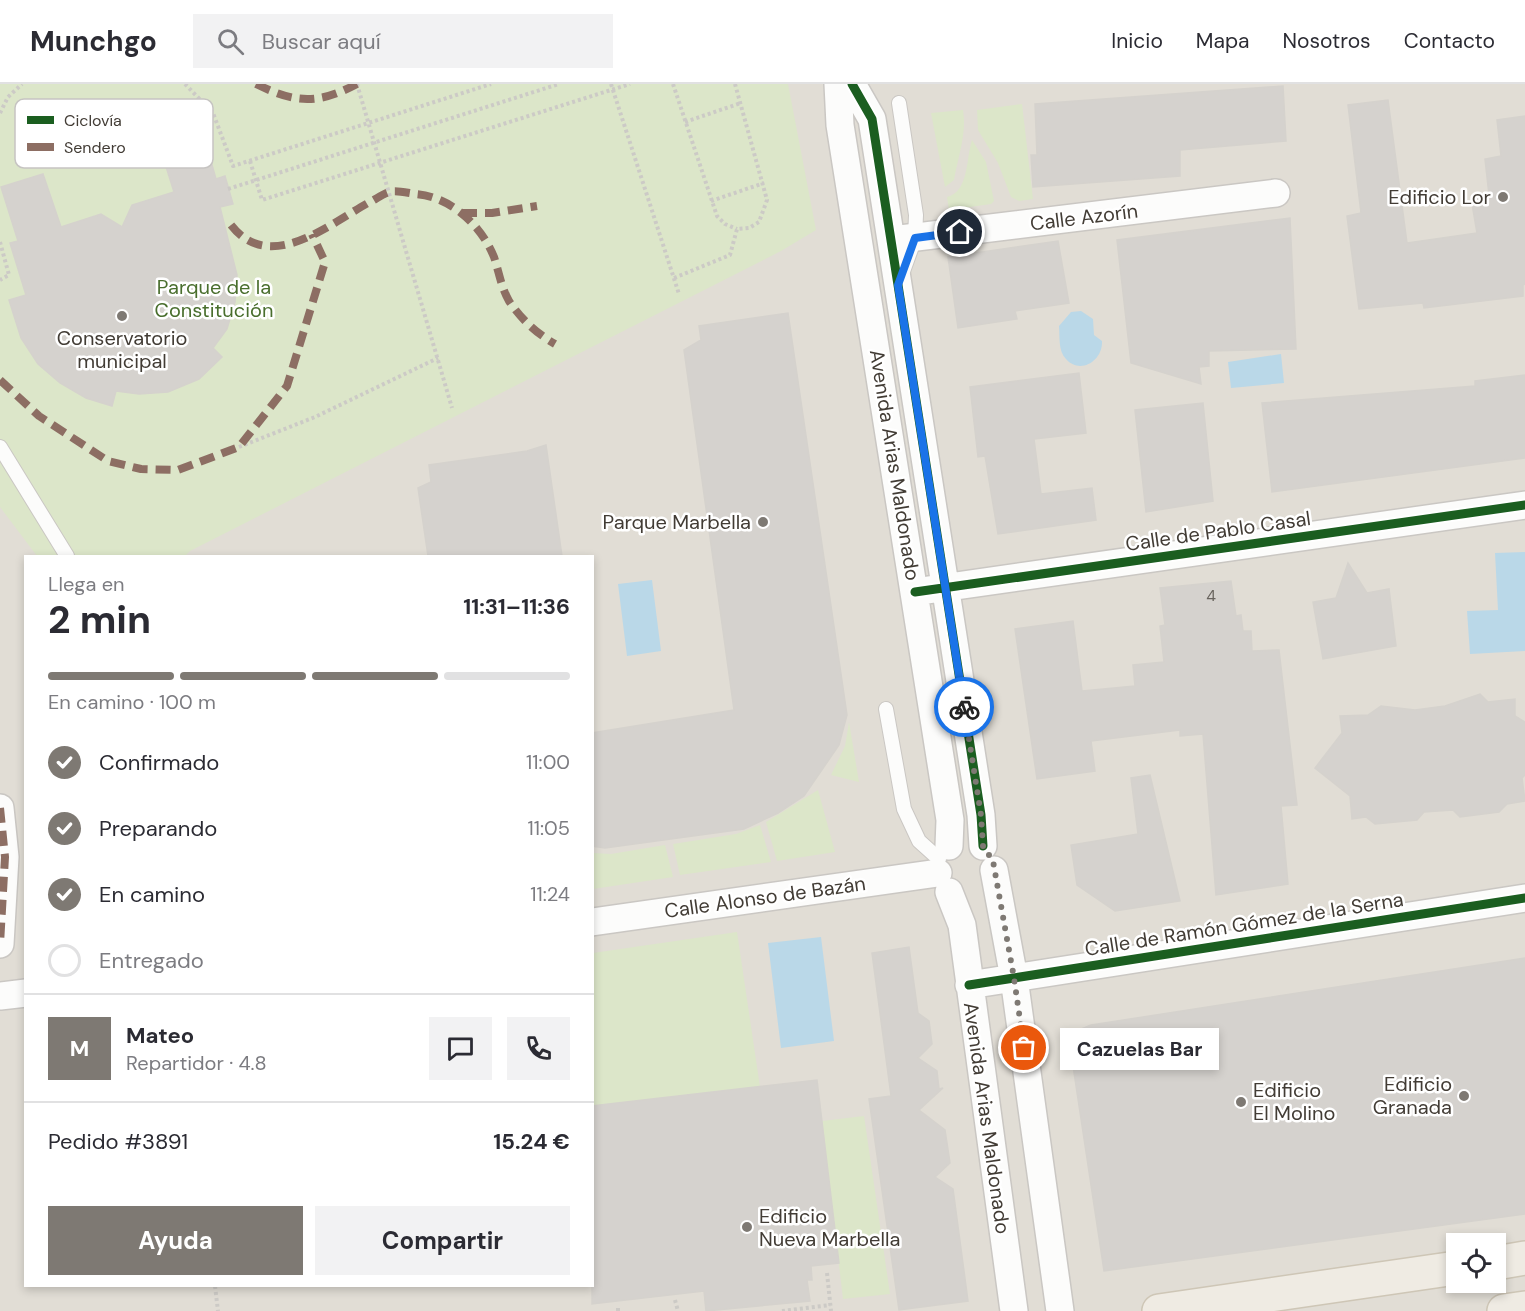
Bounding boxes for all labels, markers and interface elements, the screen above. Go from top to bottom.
search box [193,14,613,68]
text: Munchgo [30,23,157,60]
icon: search [214,25,247,58]
text: Buscar aquí [262,27,381,56]
text: Inicio [1111,27,1163,55]
text: Mapa [1196,27,1250,55]
text: Nosotros [1283,27,1371,55]
text: Contacto [1404,27,1495,55]
legend [15,99,213,168]
text: Ciclovía [64,110,122,131]
text: Sendero [64,137,126,158]
place label: Edificio Lor [1388,184,1491,210]
marker: Edificio Lor [1496,190,1510,204]
street label: Calle Azorín [1029,197,1139,237]
pin [934,206,985,257]
icon: home [943,215,976,248]
park label: Parque de la Constitución [155,274,273,323]
marker: Conservatorio municipal [115,309,129,323]
place label: Conservatorio municipal [57,325,187,374]
street label: Avenida Arias Maldonado [864,348,926,582]
street label: Calle de Pablo Casal [1124,505,1312,557]
place label: Parque Marbella [603,509,751,535]
marker: Parque Marbella [756,515,770,529]
text: Llega en [48,571,125,597]
house number: 4 [1206,585,1216,606]
text: 11:31–11:36 [463,592,570,621]
text: 2 min [48,594,151,645]
courier [934,677,994,737]
text: En camino · 100 m [48,689,216,715]
icon: bike [948,691,981,724]
icon: check [48,746,81,779]
text: Confirmado [99,748,219,777]
text: 11:00 [526,749,570,775]
icon: check [48,812,81,845]
text: Preparando [99,814,217,843]
text: 11:05 [528,815,570,841]
street label: Calle Alonso de Bazán [663,870,867,924]
icon: check [48,878,81,911]
text: En camino [99,880,205,909]
text: 11:24 [530,881,570,907]
street label: Calle de Ramón Gómez de la Serna [1083,886,1405,962]
text: Entregado [99,946,204,975]
street label: Avenida Arias Maldonado [958,1000,1016,1236]
button: chat [429,1017,492,1080]
button: phone [507,1017,570,1080]
text: Mateo [126,1021,194,1050]
pin [998,1022,1049,1073]
callout: Cazuelas Bar [1060,1027,1219,1069]
icon: bag [1007,1031,1040,1064]
text: M [70,1034,89,1063]
text: Cazuelas Bar [1077,1036,1202,1062]
text: Repartidor · 4.8 [126,1050,267,1076]
place label: Edificio Granada [1373,1071,1452,1120]
place label: Edificio El Molino [1253,1077,1335,1126]
marker: Edificio Granada [1457,1089,1471,1103]
marker: Edificio El Molino [1234,1095,1248,1109]
text: Pedido #3891 [48,1127,188,1156]
text: 15.24 € [493,1127,570,1156]
place label: Edificio Nueva Marbella [759,1203,900,1252]
button: Ayuda [48,1206,303,1275]
button: Compartir [315,1206,570,1275]
marker: Edificio Nueva Marbella [740,1220,754,1234]
map controls [1446,1233,1506,1293]
button: locate [1446,1233,1506,1293]

